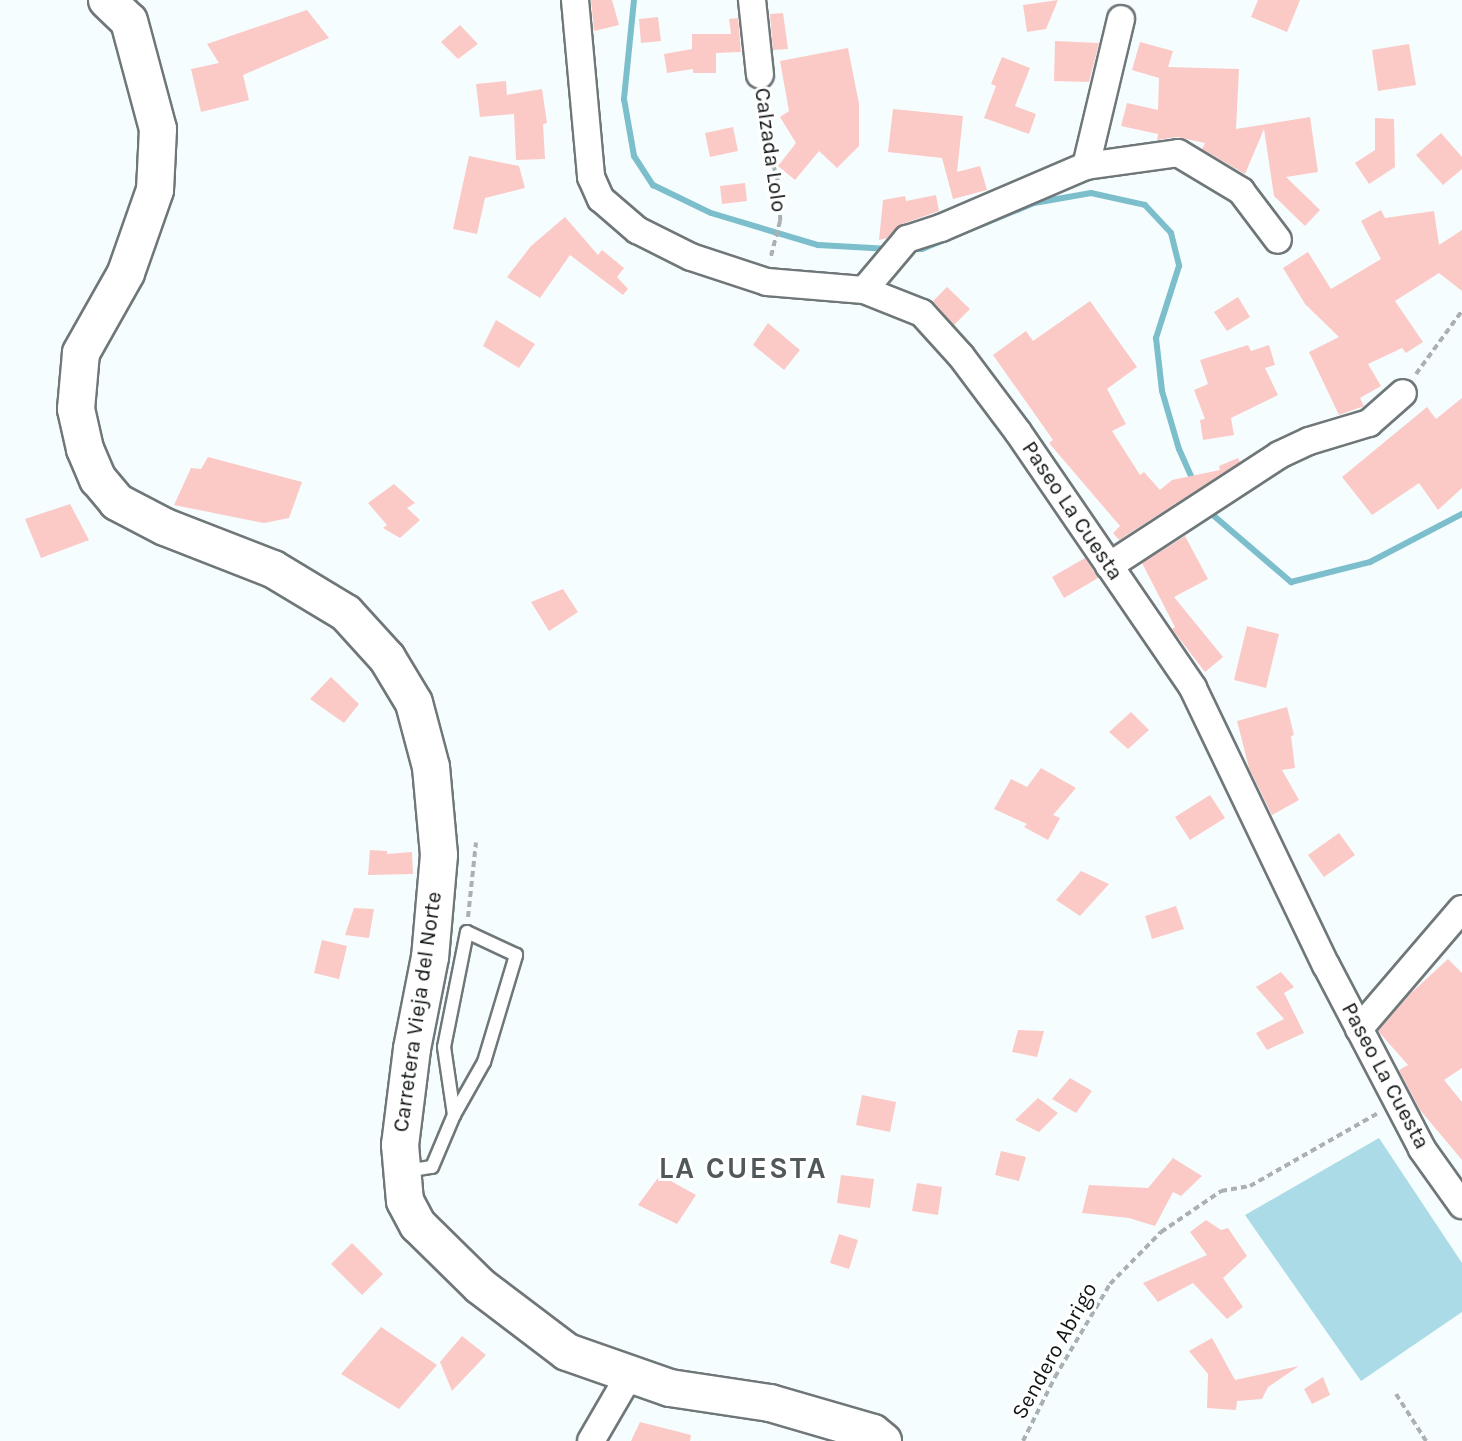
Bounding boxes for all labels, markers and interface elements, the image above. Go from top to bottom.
street label: Calzada Lolo [748,86,792,214]
street label: Paseo La Cuesta [1016,436,1128,586]
street label: Carretera Vieja del Norte [388,890,448,1134]
street label: Paseo La Cuesta [1335,998,1435,1154]
district label: LA CUESTA [659,1150,827,1186]
street label: Sendero Abrigo [1007,1278,1103,1424]

